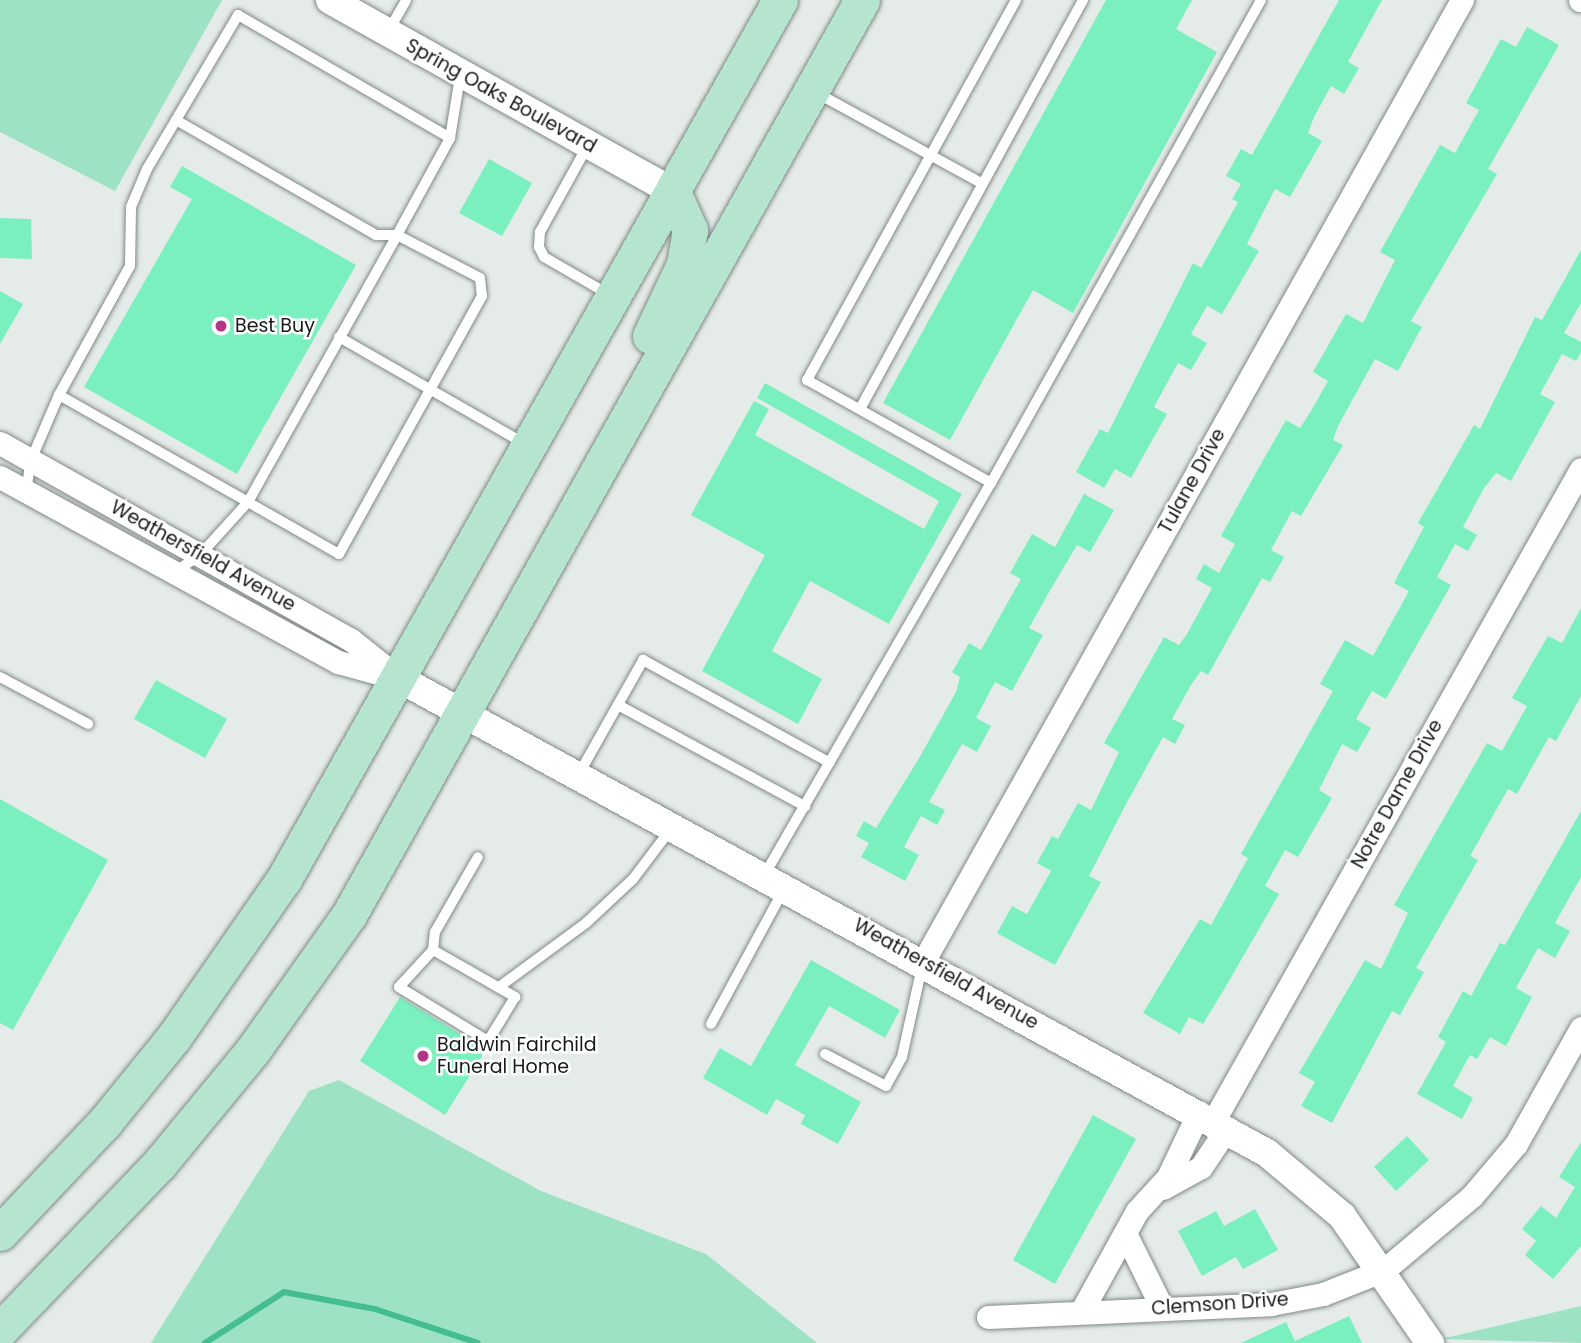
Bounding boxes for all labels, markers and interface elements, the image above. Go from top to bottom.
street label: Spring Oaks Boulevard [402,34,600,158]
place label: Best Buy [235,315,315,337]
marker: Best Buy [213,318,229,334]
street label: Tulane Drive [1154,424,1230,538]
street label: Weathersfield Avenue [107,496,299,616]
street label: Notre Dame Drive [1347,716,1447,872]
street label: Weathersfield Avenue [850,914,1042,1034]
place label: Baldwin Fairchild Funeral Home [437,1034,597,1078]
marker: Baldwin Fairchild Funeral Home [415,1048,431,1064]
street label: Clemson Drive [1151,1288,1289,1320]

